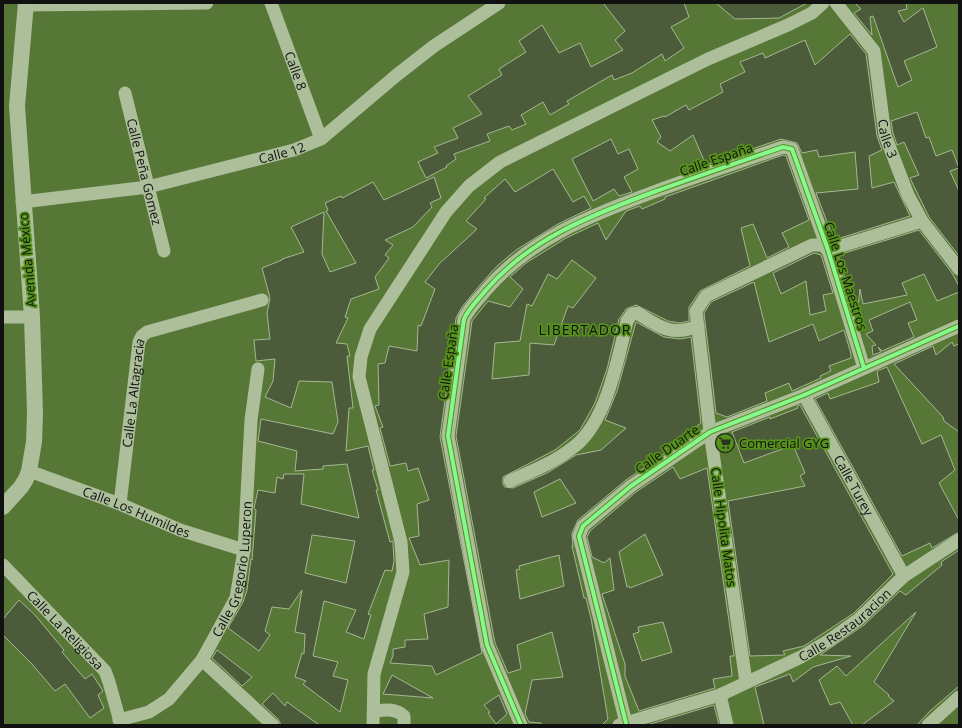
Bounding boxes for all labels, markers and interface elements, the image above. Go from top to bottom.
street label: Calle 8 [280,49,311,93]
street label: Calle Peña Gomez [123,116,166,227]
street label: Calle 3 [874,118,902,161]
street label: Calle 12 [257,137,308,168]
street label: Calle España [677,138,755,180]
street label: Avenida México [14,212,40,308]
street label: Calle Los Maestros [820,219,872,333]
district label: LIBERTADOR [539,320,631,339]
street label: Calle España [434,323,462,401]
street label: Calle La Altagracia [118,335,149,448]
street label: Calle Duarte [631,420,703,478]
supermarket icon: Comercial GYG [714,432,736,454]
place label: Comercial GYG [739,434,829,452]
street label: Calle Turey [830,451,878,519]
street label: Calle Hipolita Matos [707,466,741,588]
street label: Calle Los Humildes [80,482,192,542]
street label: Calle Gregorio Luperon [207,501,256,640]
street label: Calle Restauracion [795,584,895,666]
street label: Calle La Religiosa [23,586,108,673]

